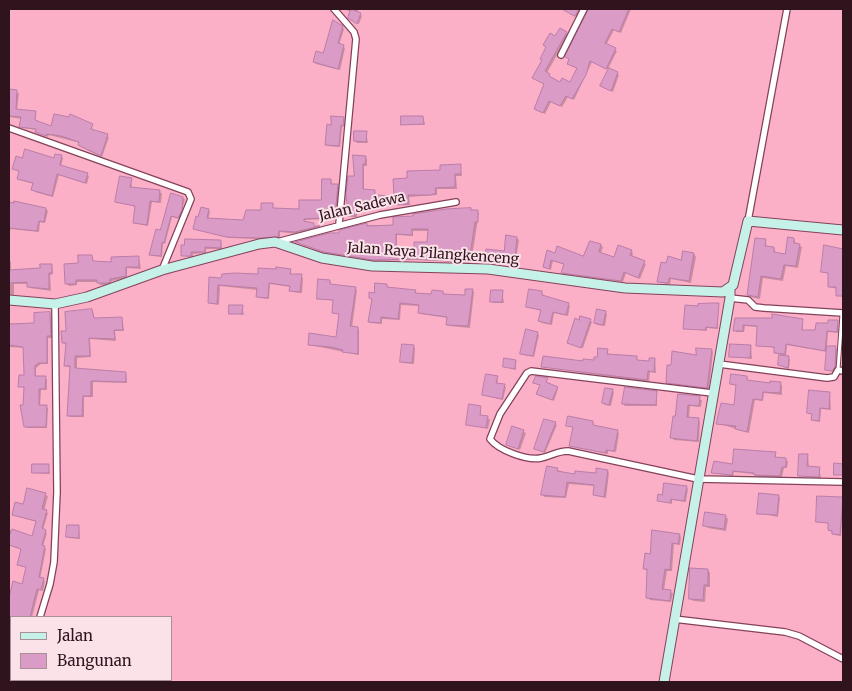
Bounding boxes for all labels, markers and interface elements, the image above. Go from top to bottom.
street label: Jalan Sadewa [317,189,407,225]
street label: Jalan Raya Pilangkenceng [346,240,520,268]
legend [10,616,172,681]
text: Jalan [57,626,93,645]
text: Bangunan [57,651,132,670]

